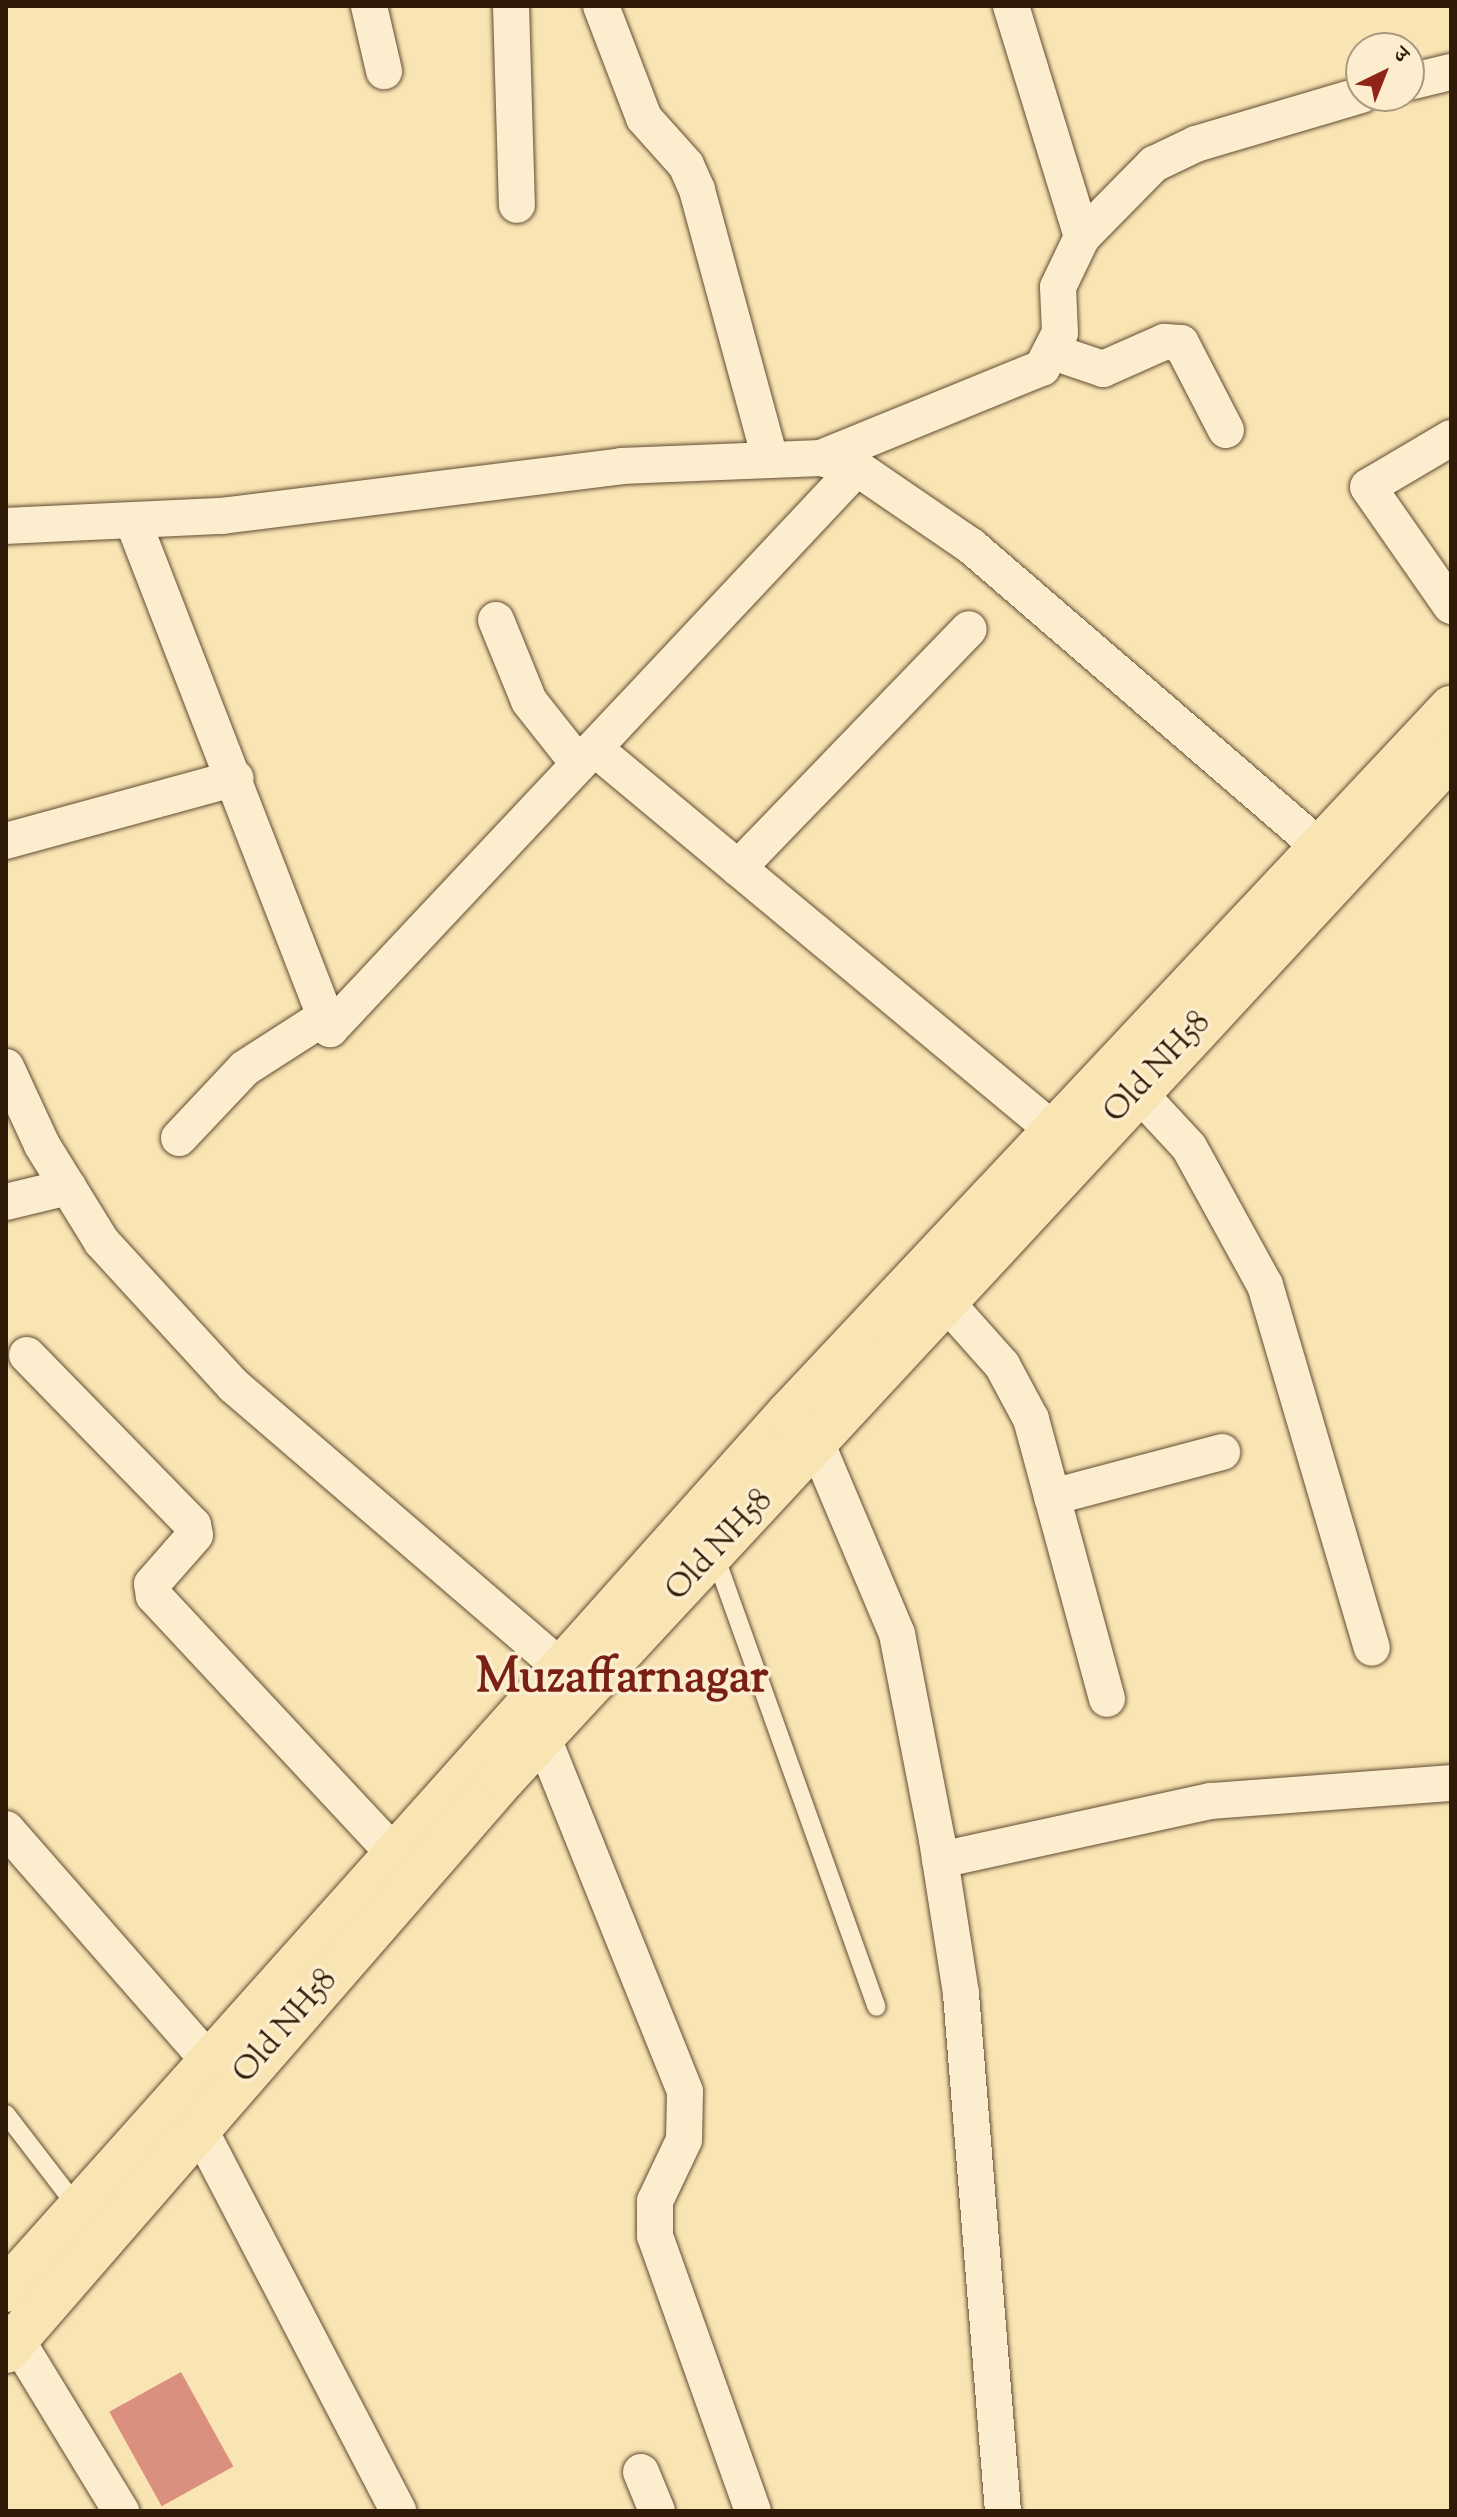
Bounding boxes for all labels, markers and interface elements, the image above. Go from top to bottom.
north arrow [1345,32,1425,112]
text: उ [1385,40,1415,71]
street label: Old NH58 [1097,1004,1219,1132]
street label: Old NH58 [659,1482,781,1610]
district label: Muzaffarnagar [476,1651,768,1709]
street label: Old NH58 [226,1962,346,2092]

